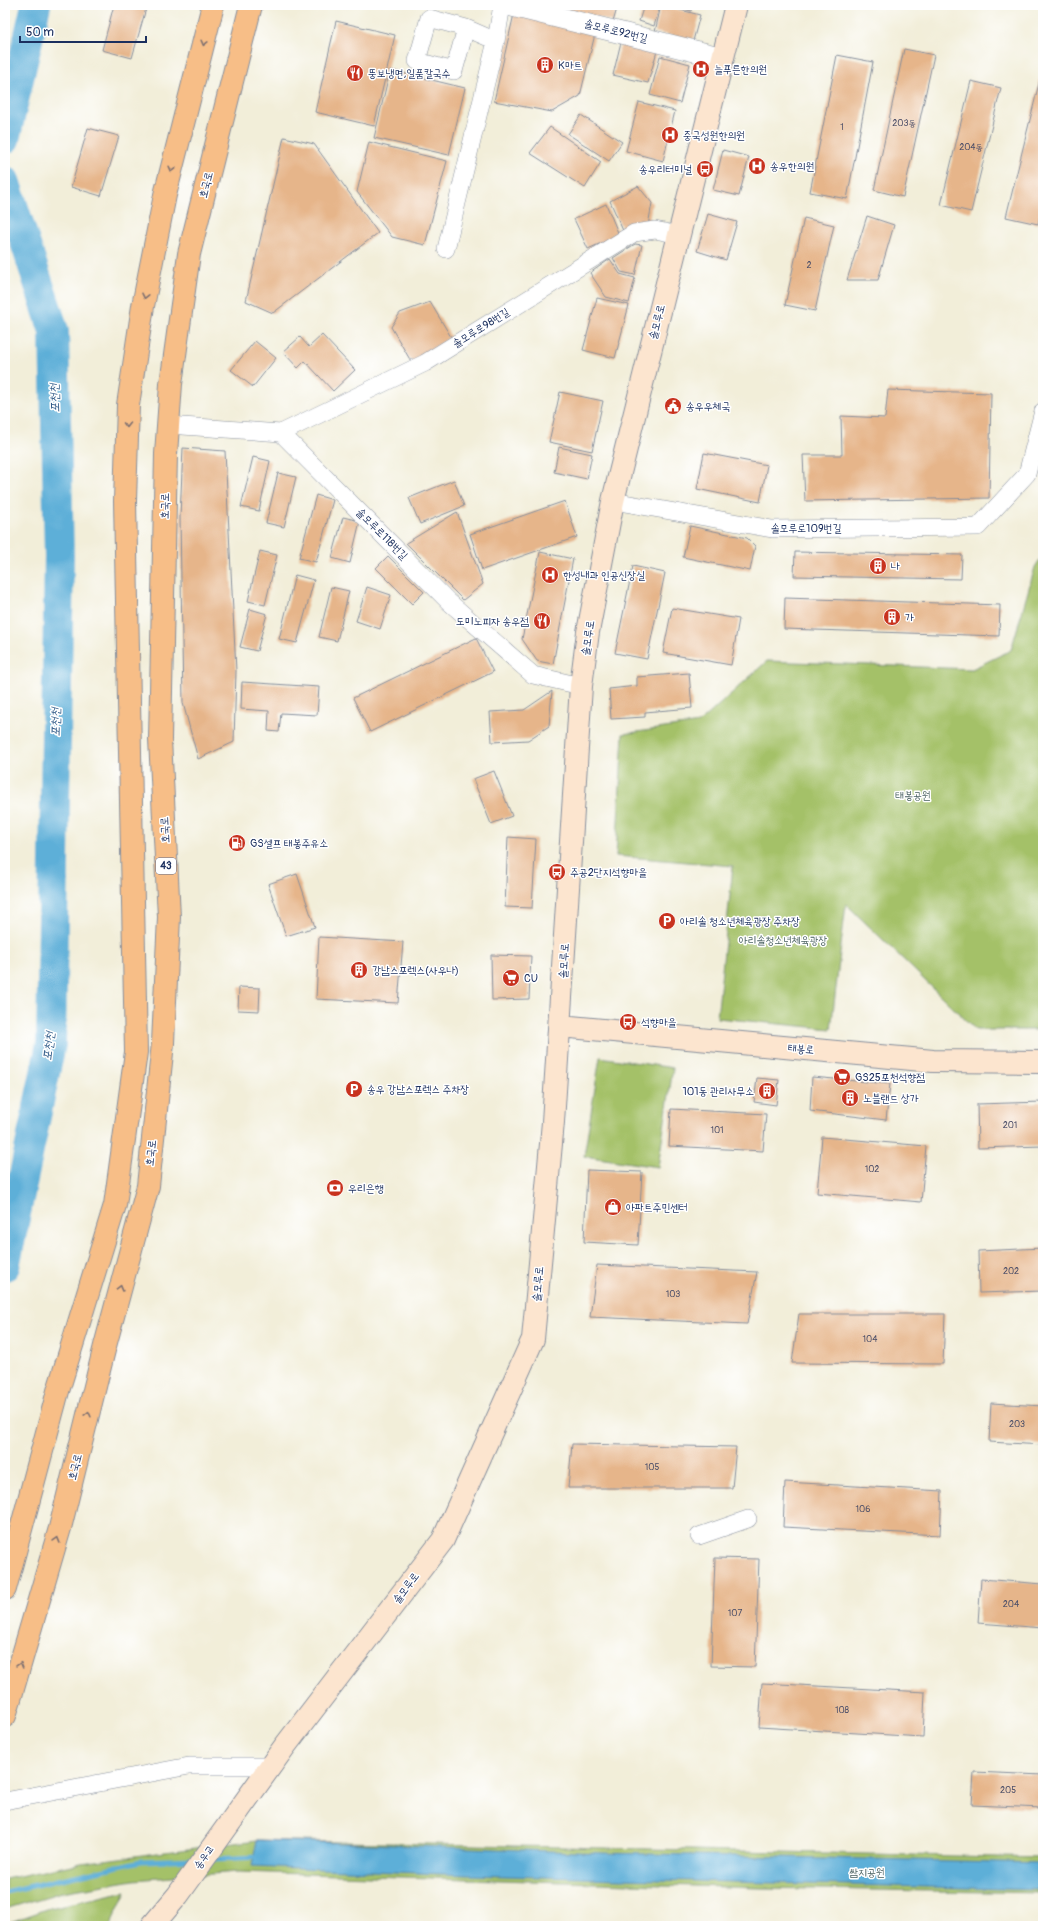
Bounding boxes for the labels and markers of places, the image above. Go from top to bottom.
building icon: K마트 [535,55,555,75]
place label: K마트 [558,59,582,72]
hospital icon: 늘푸른한의원 [691,59,711,79]
restaurant icon: 뚱보냉면,일품칼국수 [345,63,365,83]
place label: 늘푸른한의원 [714,63,767,76]
place label: 뚱보냉면,일품칼국수 [368,67,451,80]
hospital icon: 중국성원한의원 [660,125,680,145]
place label: 중국성원한의원 [683,129,745,142]
hospital icon: 송우한의원 [747,156,767,176]
bus stop icon: 송우리터미널 [695,159,715,179]
place label: 송우한의원 [770,160,814,173]
place label: 송우리터미널 [639,163,692,176]
public building icon: 송우우체국 [663,396,683,416]
place label: 송우우체국 [686,400,730,413]
building icon: 나 [868,556,888,576]
place label: 나 [891,560,900,573]
hospital icon: 한성내과 인공신장실 [540,565,560,585]
place label: 한성내과 인공신장실 [563,569,645,582]
building icon: 가 [882,607,902,627]
restaurant icon: 도미노피자 송우점 [532,611,552,631]
place label: 가 [905,611,914,624]
place label: 도미노피자 송우점 [456,615,529,628]
fuel station icon: GS셀프 태봉주유소 [227,833,247,853]
place label: GS셀프 태봉주유소 [250,837,328,850]
bus stop icon: 주공2단지석향마을 [547,862,567,882]
place label: 주공2단지석향마을 [570,866,647,879]
parking icon: 아리솔 청소년체육광장 주차장 [657,911,677,931]
place label: 아리솔 청소년체육광장 주차장 [680,915,800,928]
building icon: 강남스포렉스(사우나) [349,960,369,980]
place label: 강남스포렉스(사우나) [372,964,459,977]
supermarket icon: CU [501,968,521,988]
place label: CU [524,972,538,985]
bus stop icon: 석향마을 [618,1012,638,1032]
place label: 석향마을 [641,1016,677,1029]
supermarket icon: GS25포천석향점 [832,1067,852,1087]
place label: GS25포천석향점 [855,1071,925,1084]
parking icon: 송우 강남스포렉스 주차장 [344,1079,364,1099]
building icon: 101동 관리사무소 [757,1081,777,1101]
place label: 송우 강남스포렉스 주차장 [367,1083,469,1096]
place label: 101동 관리사무소 [682,1085,754,1098]
building icon: 노블랜드 상가 [840,1088,860,1108]
place label: 노블랜드 상가 [863,1092,919,1105]
bank icon: 우리은행 [325,1178,345,1198]
place label: 우리은행 [348,1182,384,1195]
shop icon: 아파트주민센터 [603,1197,623,1217]
place label: 아파트주민센터 [626,1201,688,1214]

